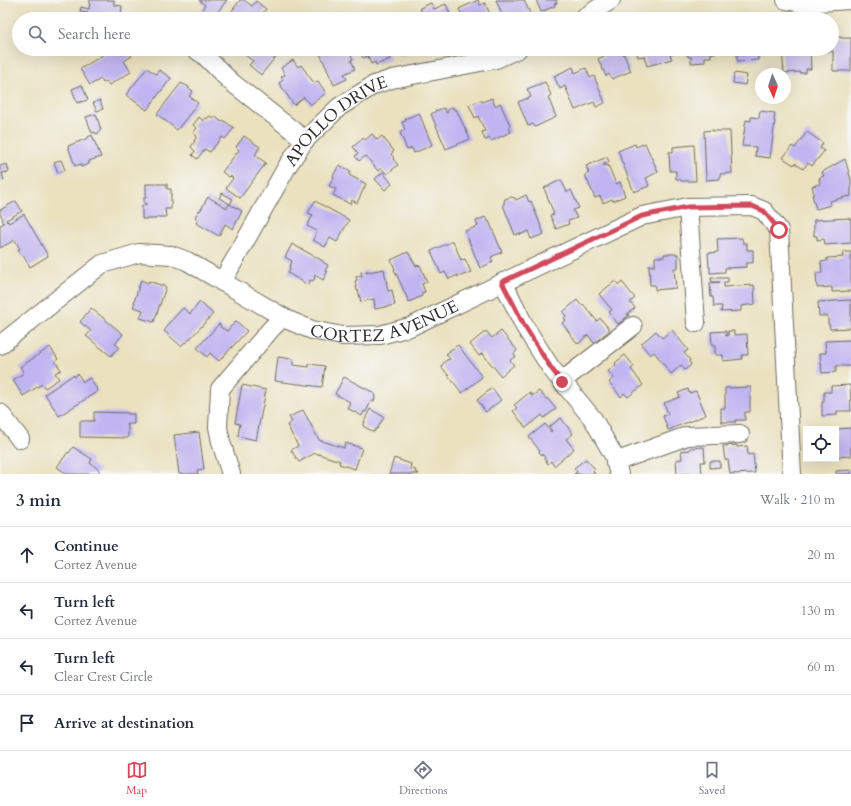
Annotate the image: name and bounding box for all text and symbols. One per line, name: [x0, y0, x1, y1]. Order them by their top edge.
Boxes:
search box: [12, 12, 839, 56]
icon: search: [26, 23, 48, 45]
text: Search here: [58, 24, 131, 44]
north arrow: [755, 68, 791, 104]
street label: APOLLO DRIVE: [279, 70, 390, 171]
route start: [770, 221, 788, 239]
street label: CORTEZ AVENUE: [308, 294, 462, 348]
route end: [553, 373, 571, 391]
map controls: [803, 426, 839, 462]
button: locate: [803, 426, 839, 462]
text: 3 min: [16, 489, 61, 512]
text: Walk · 210 m: [760, 491, 835, 509]
text: Continue: [54, 536, 119, 556]
icon: ahead: [16, 544, 38, 566]
text: 20 m: [807, 546, 835, 564]
text: Cortez Avenue: [54, 556, 137, 574]
text: Turn left: [54, 592, 115, 612]
icon: left: [16, 600, 38, 622]
text: 130 m: [801, 602, 835, 620]
text: Cortez Avenue: [54, 612, 137, 630]
text: Turn left: [54, 648, 115, 668]
icon: left: [16, 656, 38, 678]
text: 60 m: [807, 658, 835, 676]
text: Clear Crest Circle: [54, 668, 153, 686]
icon: arrive: [16, 712, 38, 734]
text: Arrive at destination: [54, 713, 194, 733]
tab: Map: [126, 759, 148, 798]
tab: Directions: [399, 759, 447, 798]
tab: Saved: [699, 759, 725, 798]

